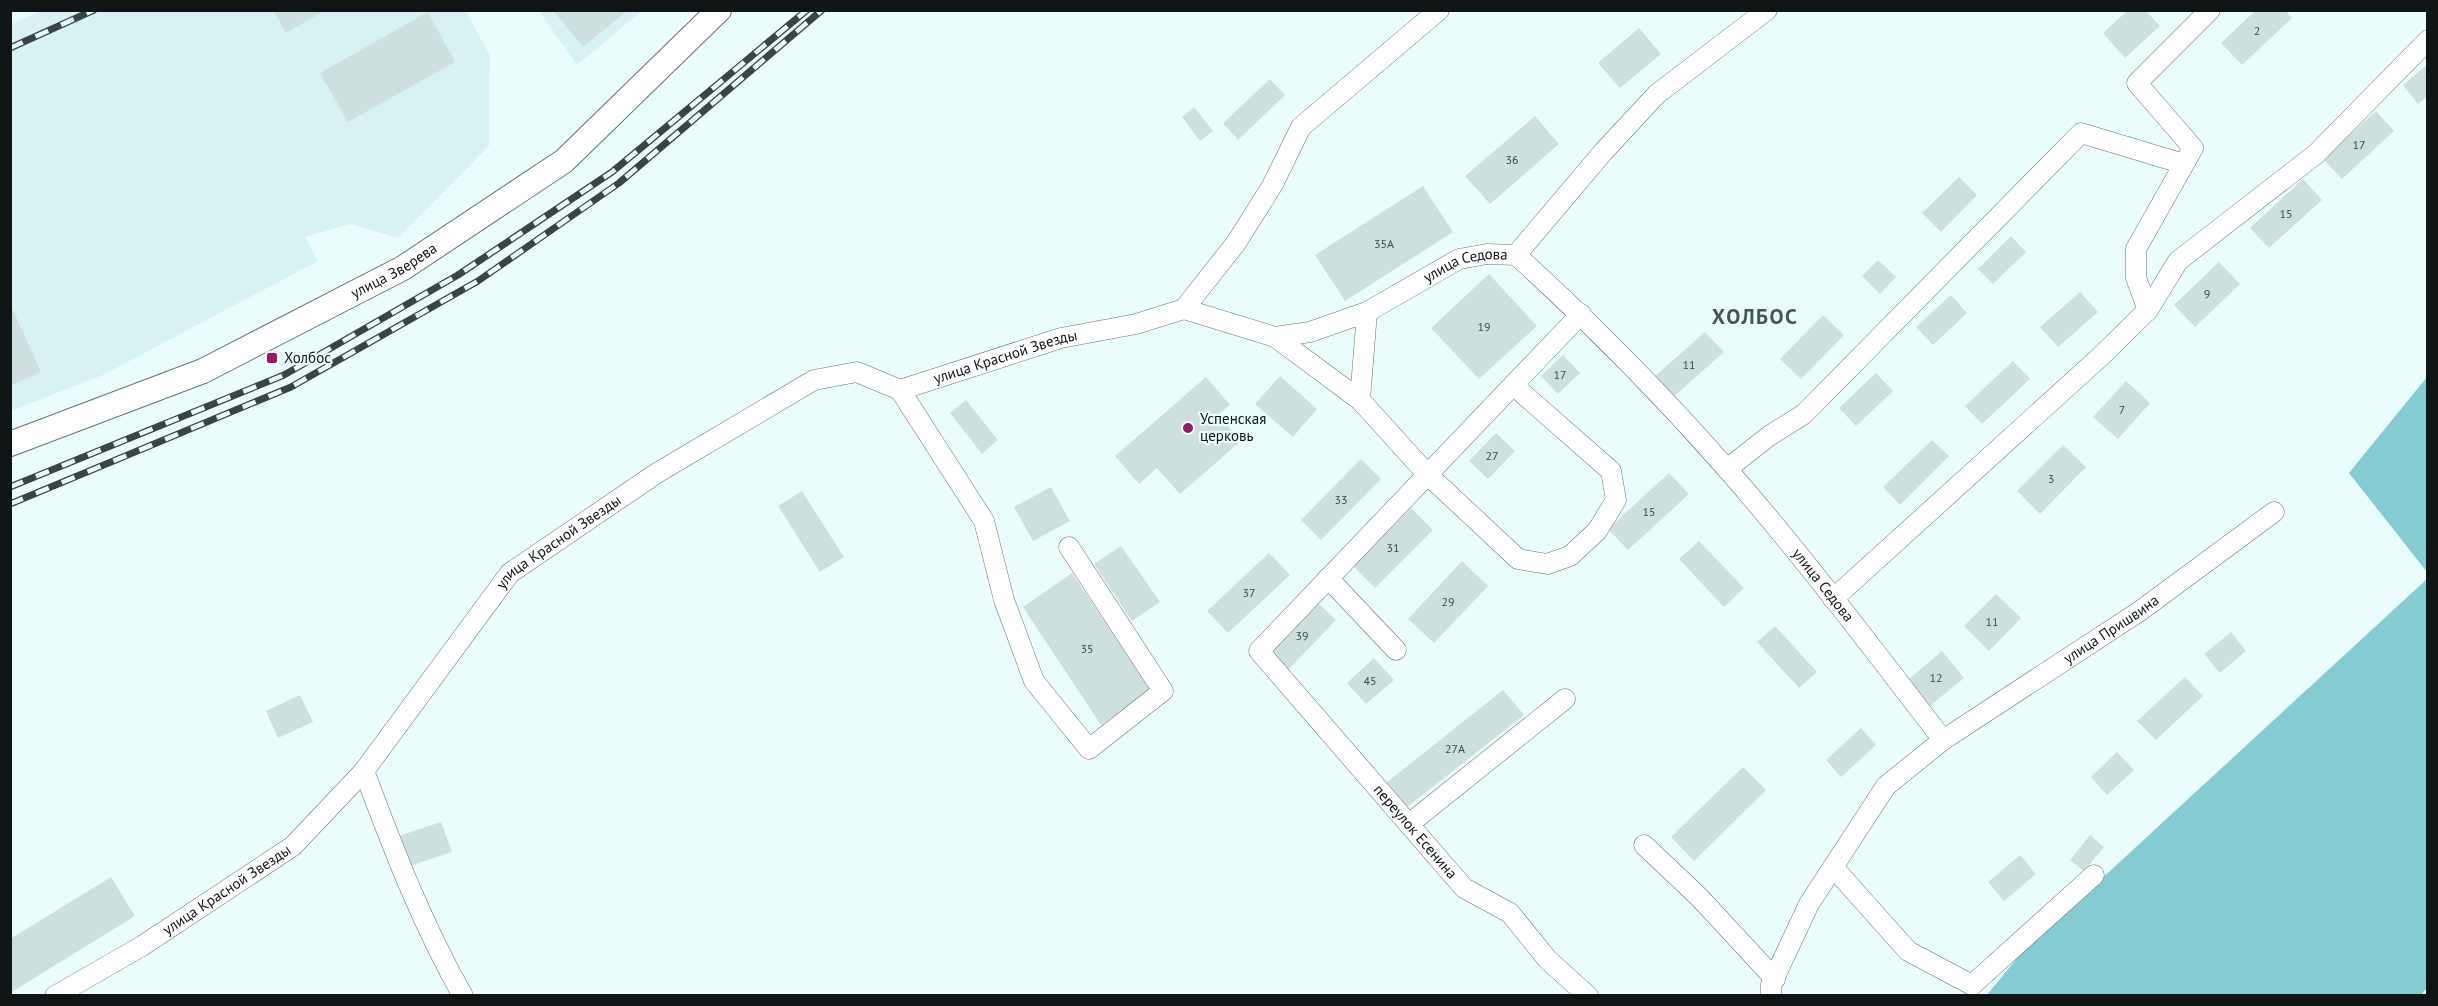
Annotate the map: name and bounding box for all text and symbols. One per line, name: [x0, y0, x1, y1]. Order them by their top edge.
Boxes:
house number: 2: [2254, 23, 2260, 38]
house number: 17: [2352, 137, 2366, 152]
house number: 36: [1505, 152, 1519, 167]
house number: 15: [2279, 206, 2293, 221]
house number: 35А: [1374, 236, 1394, 251]
street label: улица Зверева: [347, 238, 440, 302]
street label: улица Седова: [1420, 244, 1508, 287]
house number: 9: [2204, 286, 2210, 301]
district label: ХОЛБОС: [1712, 303, 1798, 330]
house number: 19: [1477, 319, 1491, 334]
street label: улица Красной Звезды: [931, 325, 1079, 388]
place label: Холбос: [284, 348, 331, 367]
marker: Холбос: [265, 351, 279, 365]
house number: 11: [1682, 357, 1696, 372]
house number: 17: [1553, 367, 1567, 382]
house number: 7: [2119, 402, 2125, 417]
place label: Успенская церковь: [1200, 409, 1266, 445]
marker: Успенская церковь: [1181, 421, 1195, 435]
house number: 27: [1485, 448, 1499, 463]
house number: 3: [2048, 471, 2054, 486]
street label: улица Красной Звезды: [491, 490, 624, 593]
house number: 33: [1334, 492, 1348, 507]
house number: 15: [1642, 504, 1656, 519]
house number: 31: [1386, 540, 1400, 555]
street label: улица Седова: [1788, 544, 1858, 625]
house number: 37: [1242, 585, 1256, 600]
street label: улица Пришвина: [2060, 590, 2162, 668]
house number: 29: [1441, 594, 1455, 609]
house number: 11: [1985, 614, 1999, 629]
house number: 39: [1295, 628, 1309, 643]
house number: 35: [1080, 641, 1094, 656]
house number: 12: [1929, 670, 1943, 685]
house number: 45: [1363, 673, 1377, 688]
house number: 27А: [1445, 741, 1465, 756]
street label: переулок Есенина: [1370, 780, 1462, 882]
street label: улица Красной Звезды: [159, 840, 294, 939]

